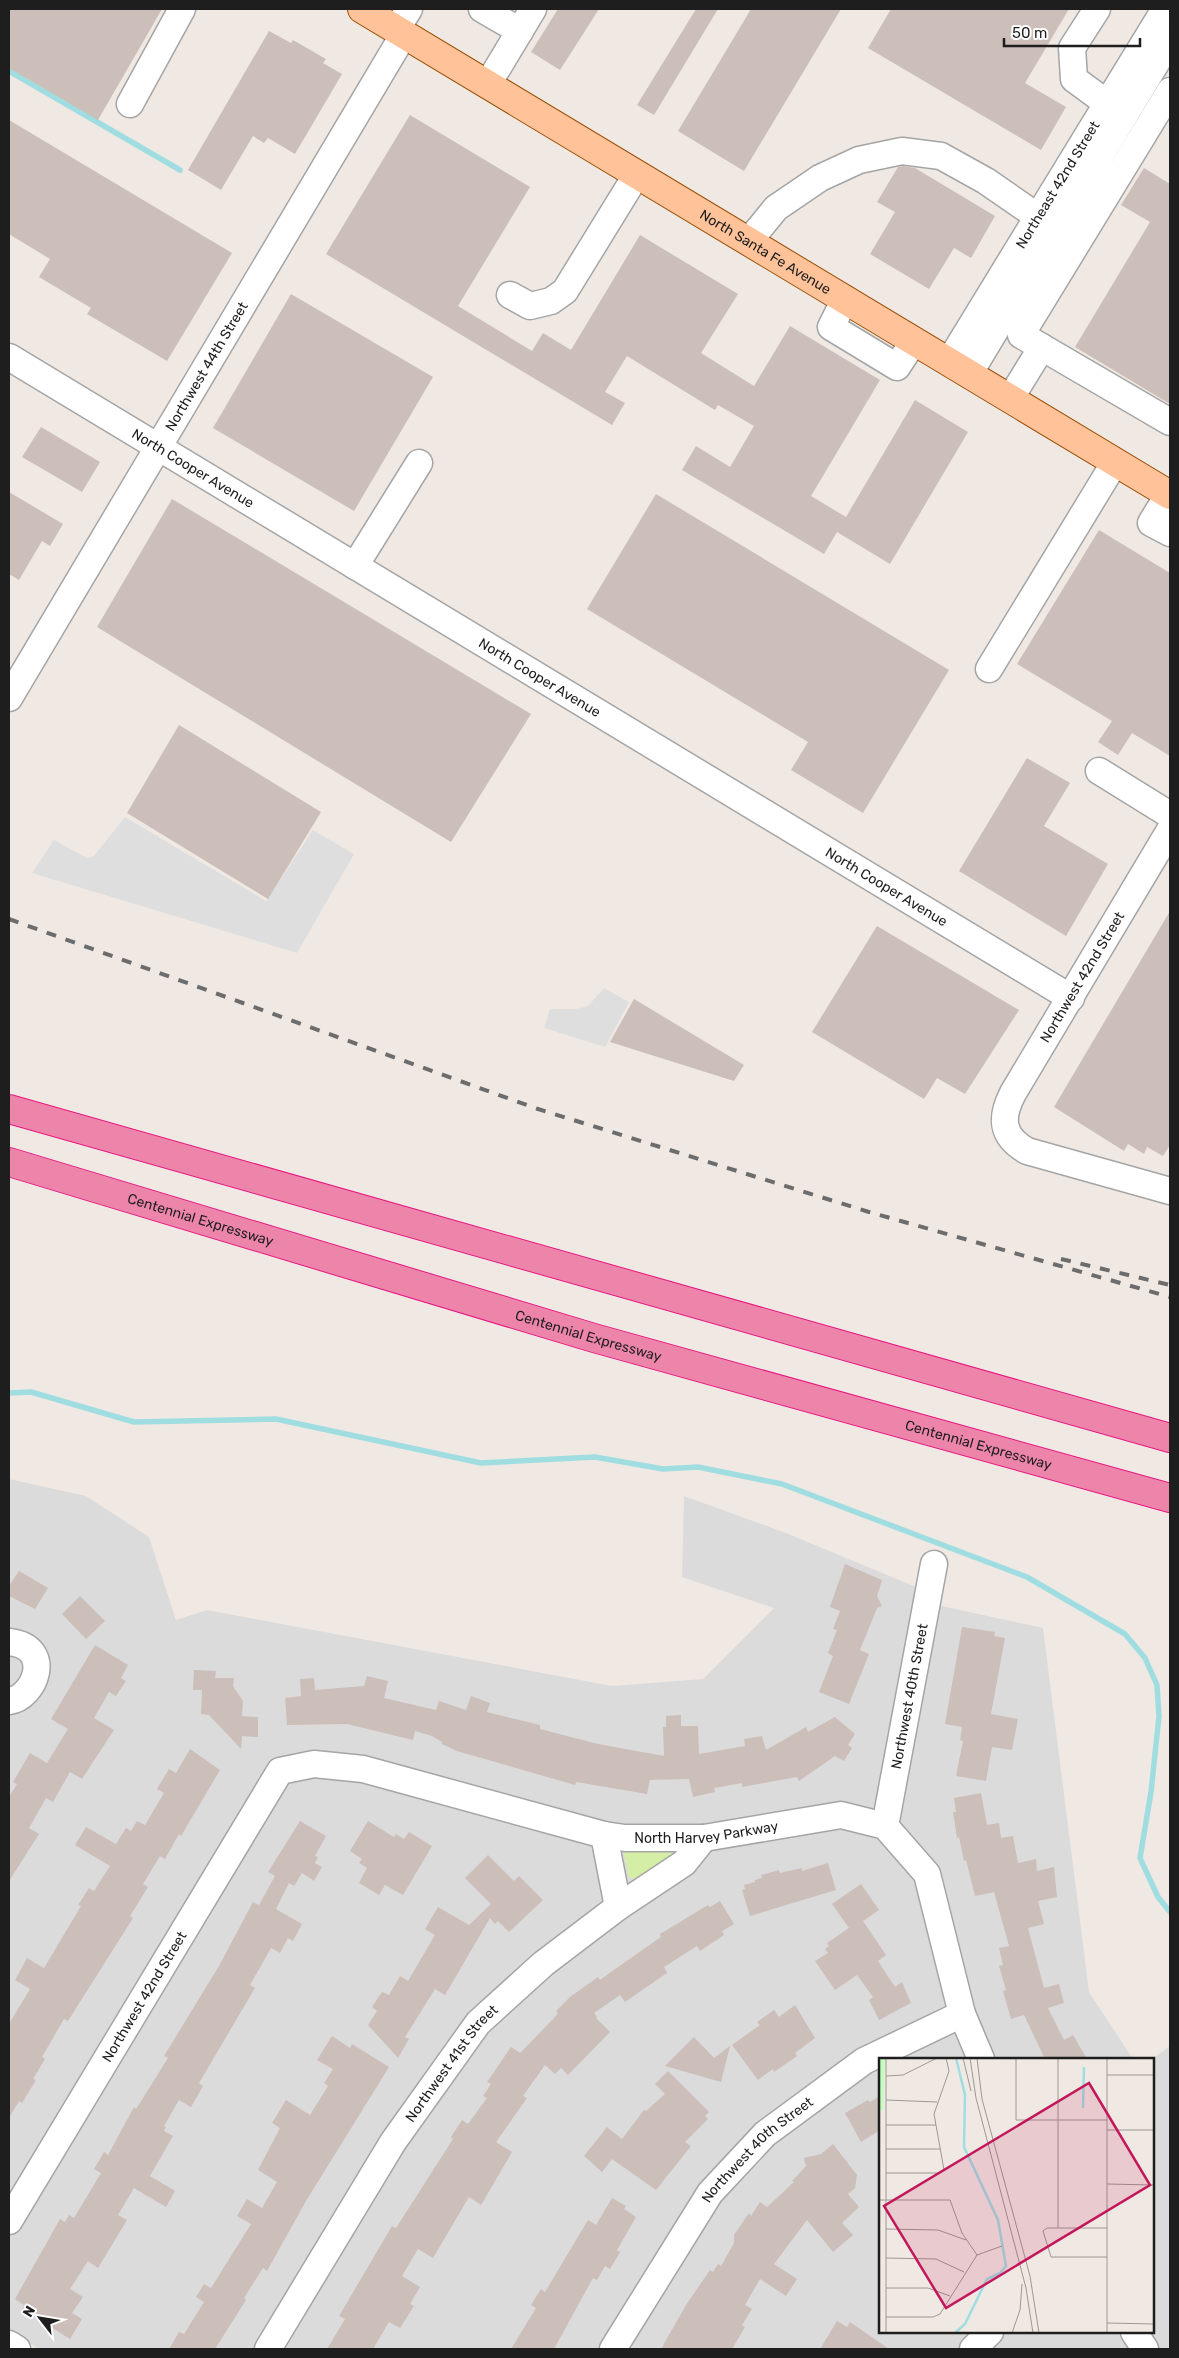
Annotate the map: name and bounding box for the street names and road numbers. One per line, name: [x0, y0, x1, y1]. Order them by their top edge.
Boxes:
street label: Northeast 42nd Street: [1013, 117, 1104, 252]
street label: North Santa Fe Avenue: [697, 206, 834, 298]
street label: Northwest 44th Street: [162, 298, 252, 434]
street label: North Cooper Avenue: [129, 425, 257, 512]
street label: North Cooper Avenue: [476, 635, 604, 721]
street label: North Cooper Avenue: [822, 844, 950, 930]
street label: Northwest 42nd Street: [1037, 908, 1128, 1046]
street label: Centennial Expressway: [125, 1190, 276, 1250]
street label: Centennial Expressway: [513, 1307, 664, 1365]
street label: Centennial Expressway: [903, 1417, 1054, 1474]
street label: Northwest 40th Street: [888, 1622, 932, 1770]
street label: North Harvey Parkway: [634, 1818, 780, 1847]
street label: Northwest 42nd Street: [99, 1928, 191, 2065]
street label: Northwest 41st Street: [402, 2001, 502, 2126]
street label: Northwest 40th Street: [698, 2093, 817, 2206]

